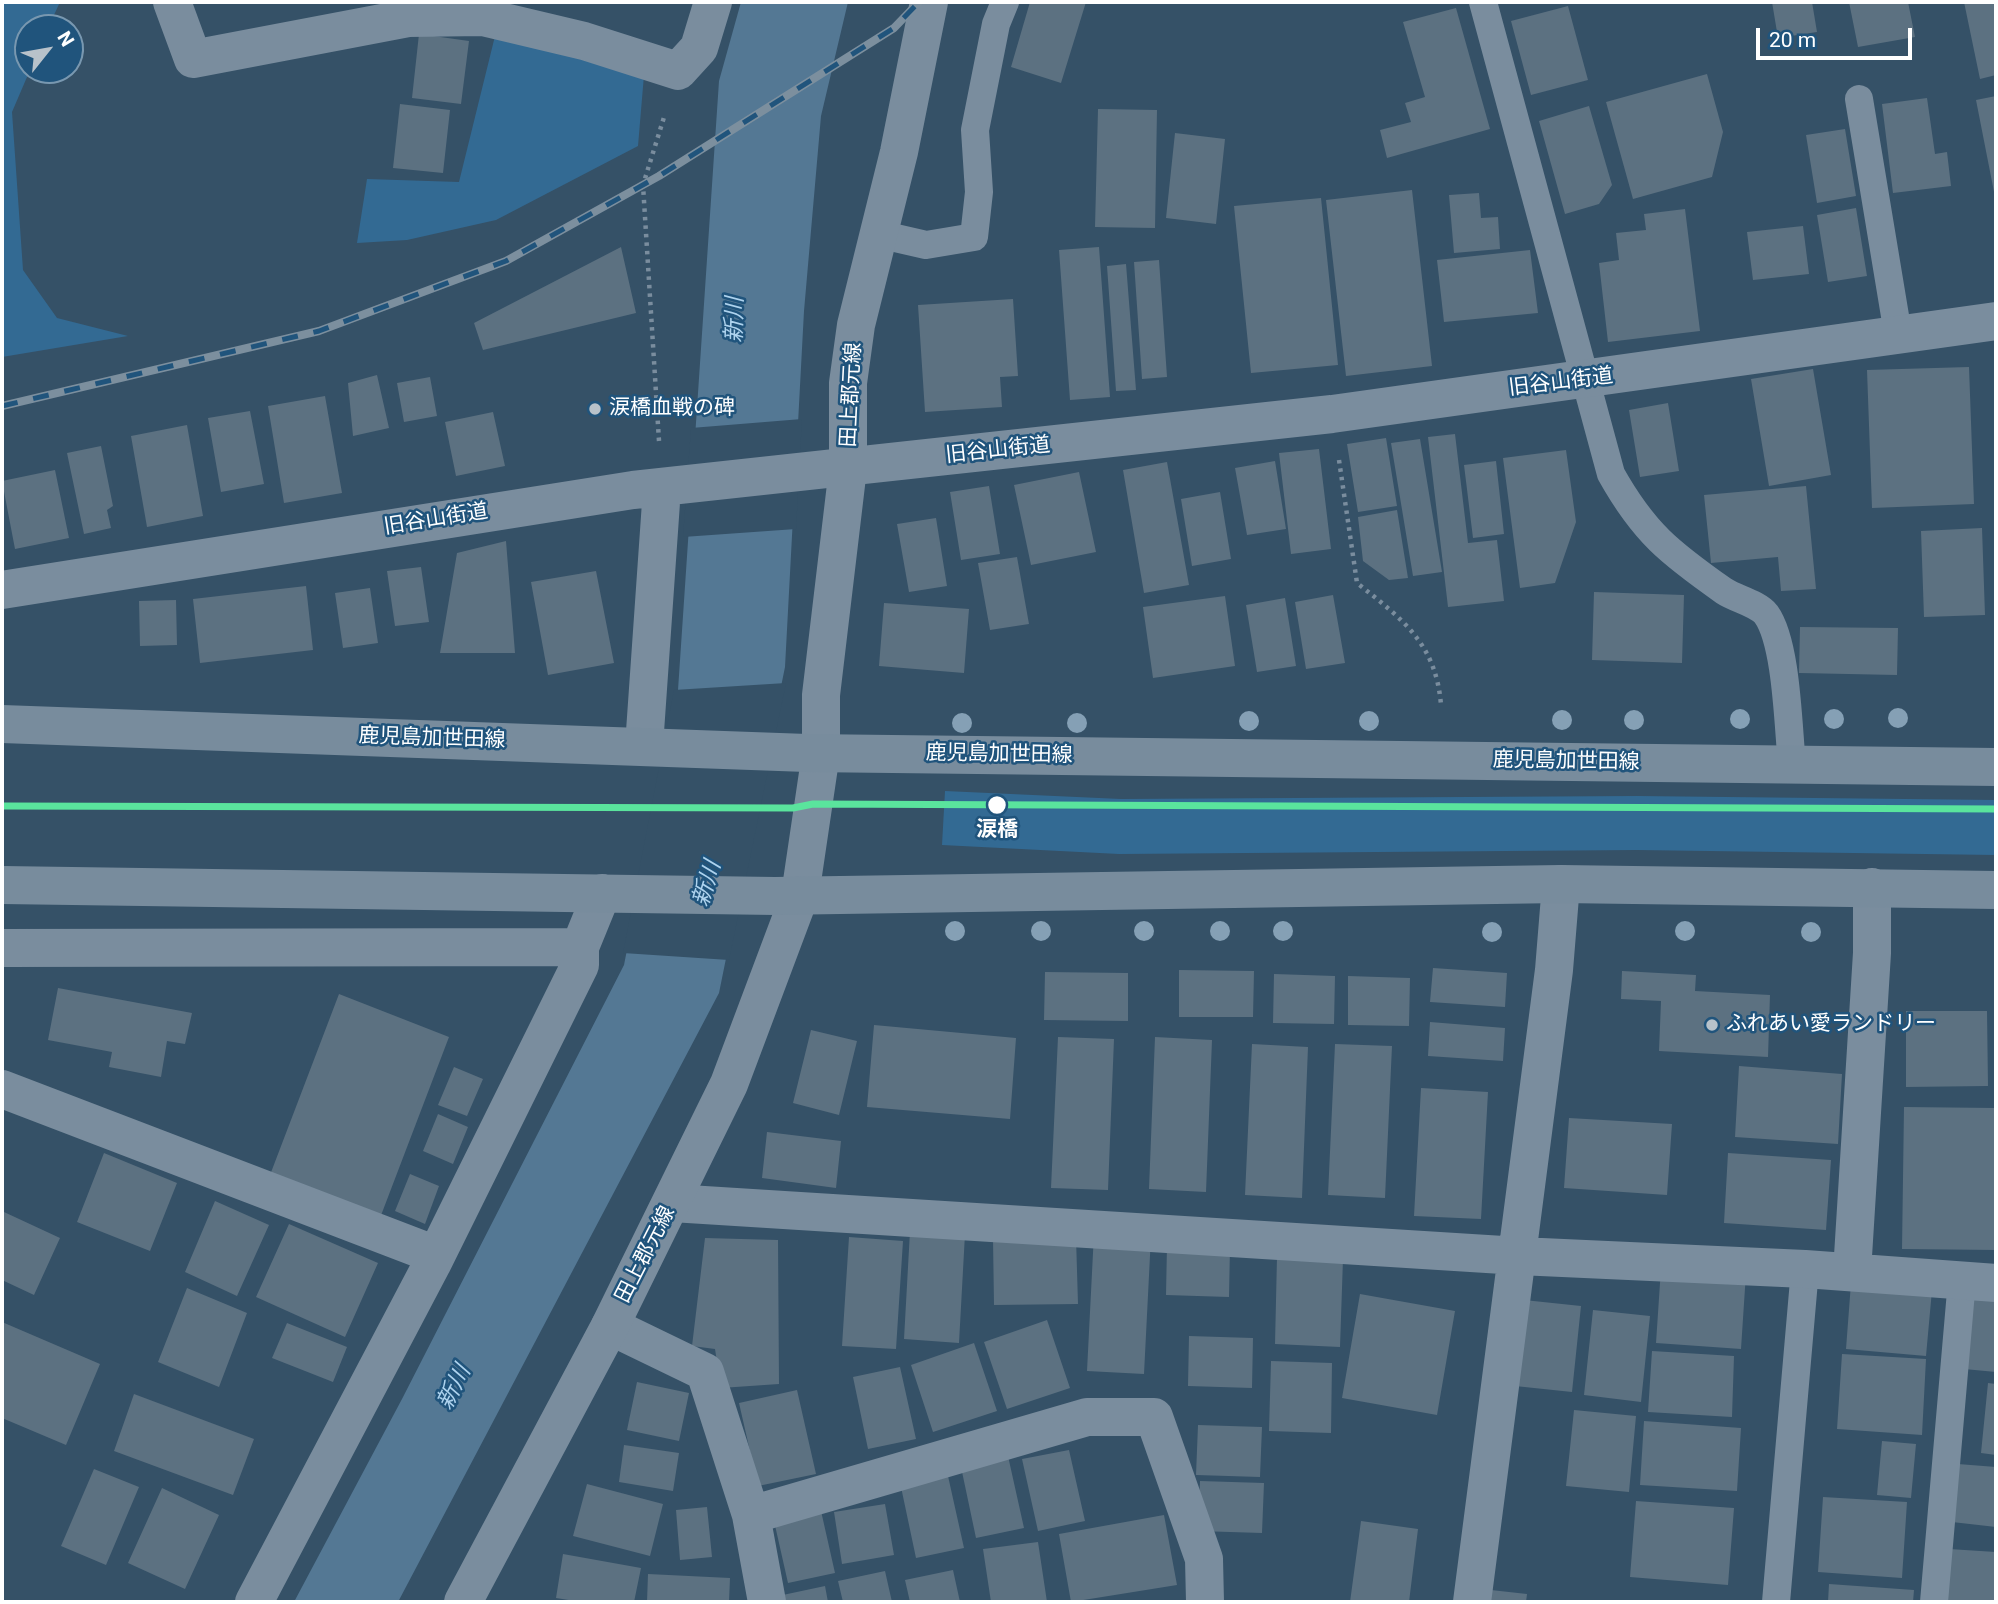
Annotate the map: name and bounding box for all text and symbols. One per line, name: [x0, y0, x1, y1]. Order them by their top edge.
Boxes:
north arrow: [14, 14, 84, 84]
scale bar: [1760, 14, 1916, 58]
text: N: [52, 27, 79, 51]
text: 20 m: [1769, 28, 1816, 52]
water label: 新川: [722, 297, 750, 343]
street label: 田上郡元線: [837, 342, 867, 448]
street label: 旧谷山街道: [1507, 364, 1615, 402]
place label: 涙橋血戦の碑: [609, 396, 735, 422]
marker: 涙橋血戦の碑: [587, 401, 603, 417]
street label: 旧谷山街道: [944, 433, 1052, 469]
street label: 旧谷山街道: [382, 499, 490, 541]
street label: 鹿児島加世田線: [358, 724, 506, 754]
street label: 鹿児島加世田線: [925, 741, 1073, 769]
street label: 鹿児島加世田線: [1492, 748, 1640, 776]
marker: 涙橋: [986, 794, 1008, 816]
place label: 涙橋: [976, 818, 1018, 844]
water label: 新川: [688, 858, 728, 910]
place label: ふれあい愛ランドリー: [1726, 1012, 1936, 1038]
marker: ふれあい愛ランドリー: [1704, 1017, 1720, 1033]
street label: 田上郡元線: [611, 1203, 681, 1307]
water label: 新川: [432, 1361, 478, 1415]

